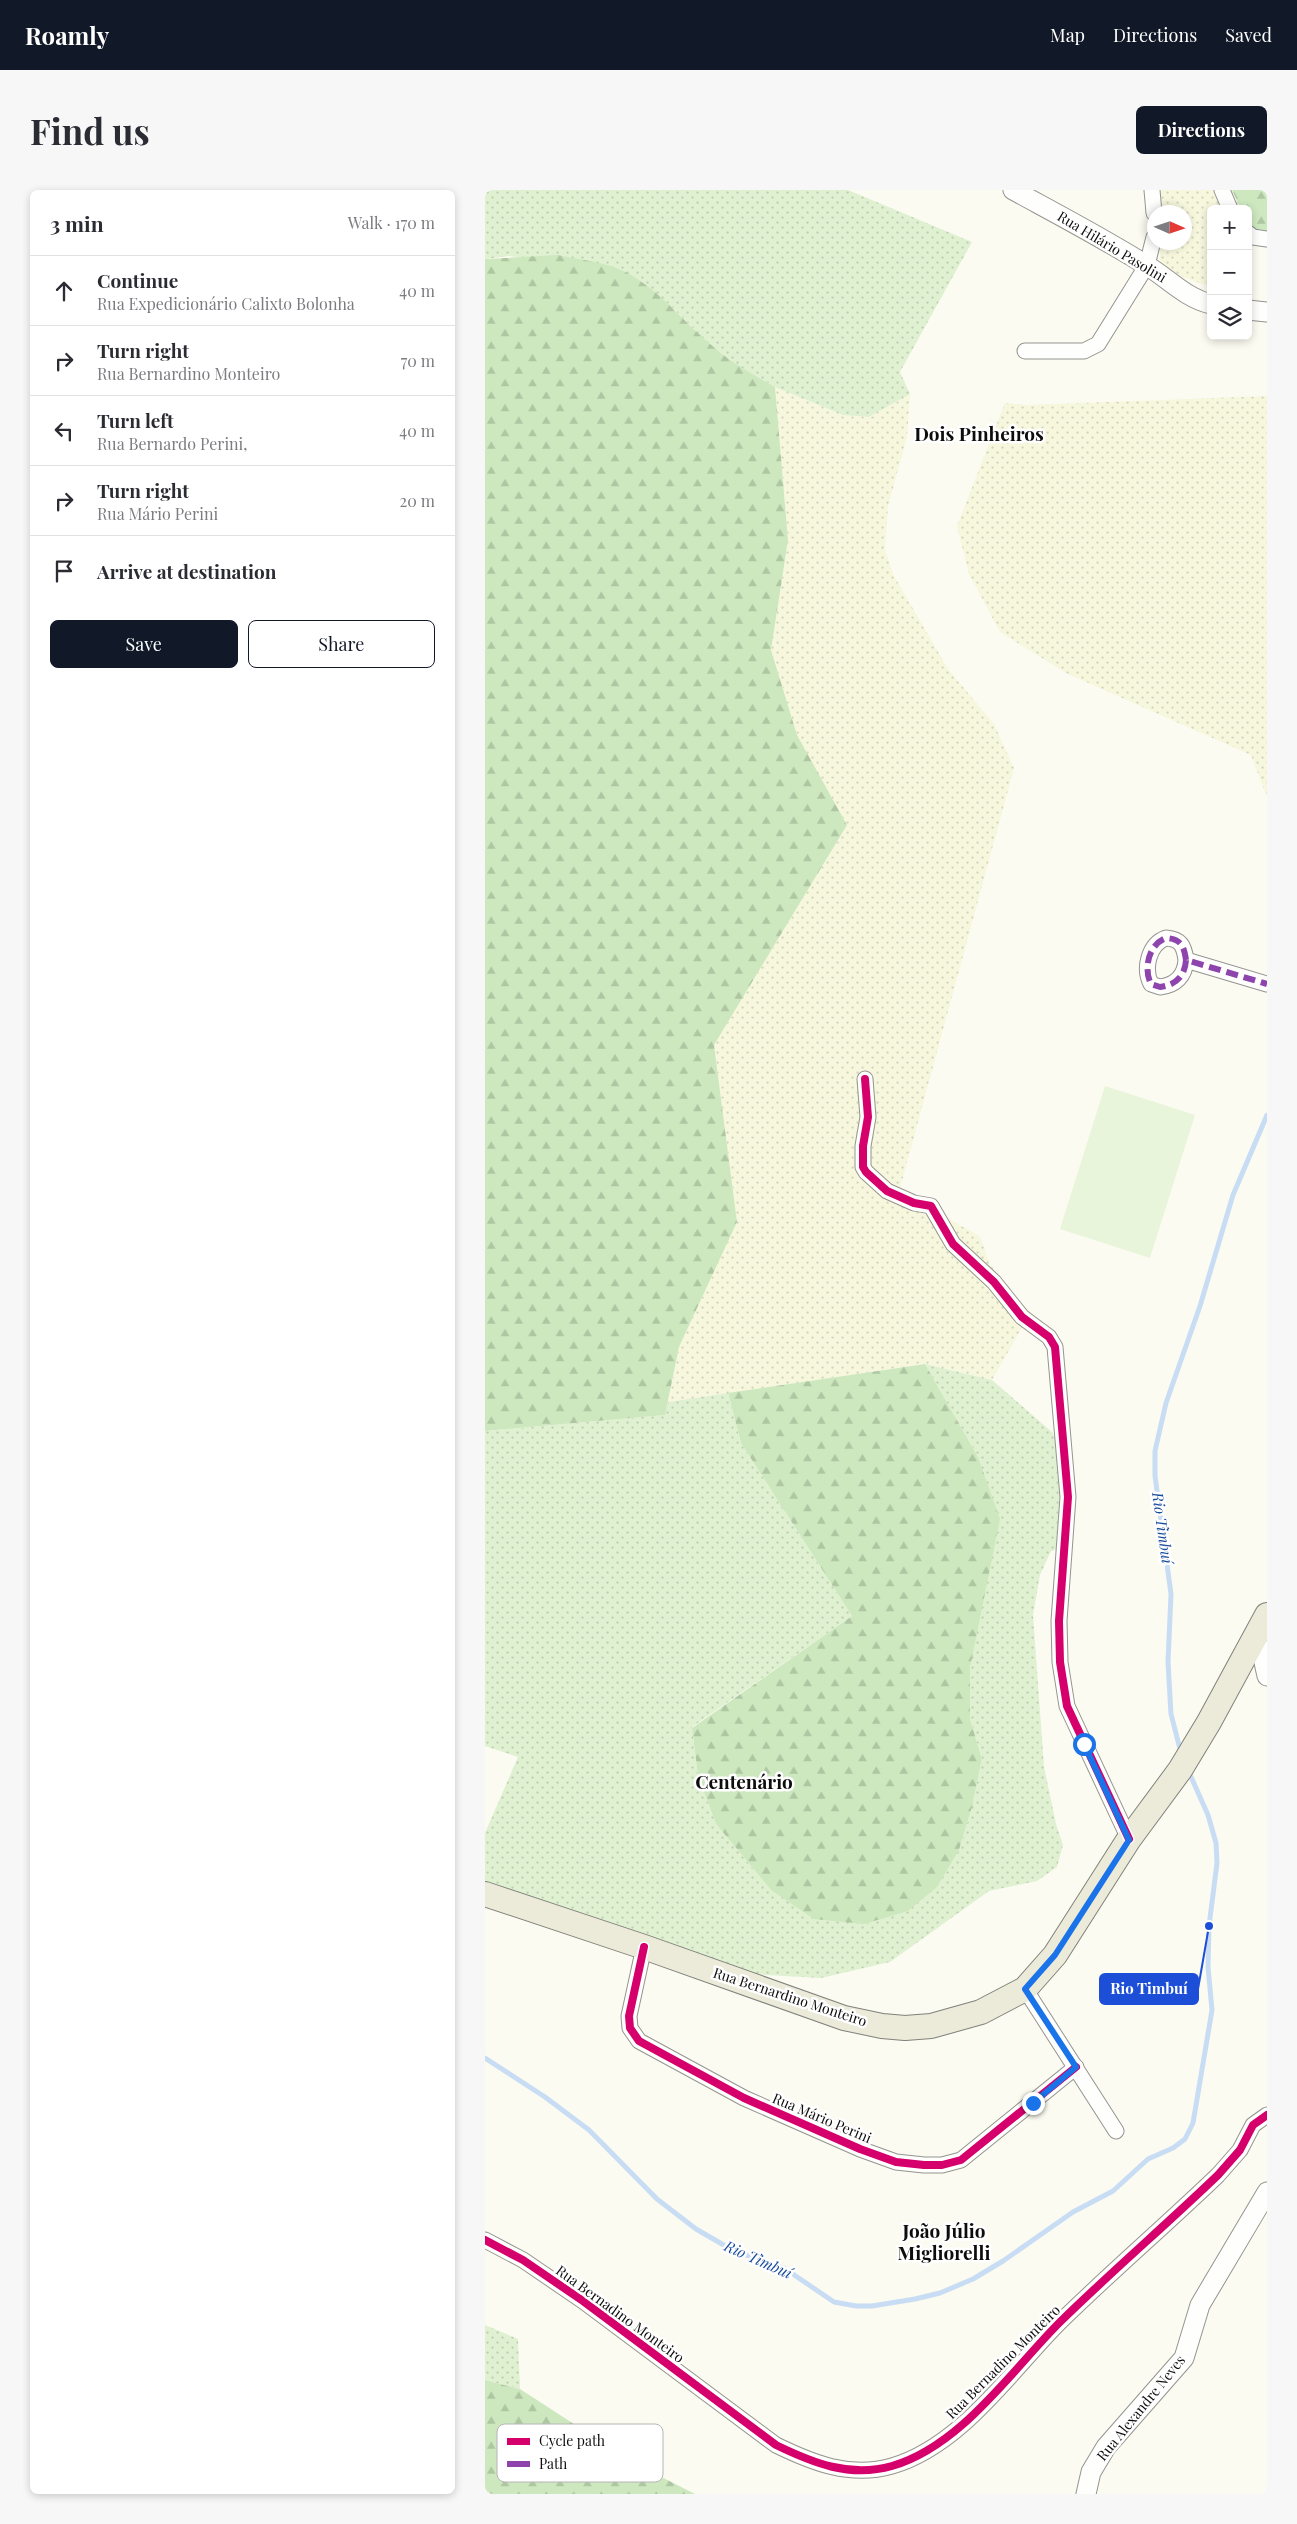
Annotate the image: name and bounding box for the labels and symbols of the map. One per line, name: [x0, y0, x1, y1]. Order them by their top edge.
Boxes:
north arrow: [1147, 205, 1192, 250]
street label: Rua Hilário Pasolini: [1054, 206, 1170, 287]
district label: Dois Pinheiros: [914, 420, 1044, 446]
water label: Rio Timbuí: [1148, 1490, 1178, 1566]
route start: [1073, 1733, 1096, 1756]
district label: Centenário: [695, 1768, 793, 1794]
street label: Rua Bernardino Monteiro: [711, 1963, 870, 2030]
callout: Rio Timbuí: [1100, 1974, 1198, 2004]
text: Rio Timbuí: [1110, 1978, 1188, 1998]
street label: Rua Mário Perini: [770, 2088, 875, 2147]
route end: [1022, 2092, 1045, 2115]
district label: João Júlio Migliorelli: [898, 2217, 990, 2265]
water label: Rio Timbuí: [721, 2235, 797, 2283]
street label: Rua Bernadino Monteiro: [552, 2261, 689, 2367]
street label: Rua Bernadino Monteiro: [941, 2300, 1064, 2423]
street label: Rua Alexandre Neves: [1092, 2351, 1189, 2464]
legend: [497, 2424, 663, 2482]
text: Cycle path: [539, 2431, 606, 2450]
text: Path: [539, 2454, 568, 2473]

